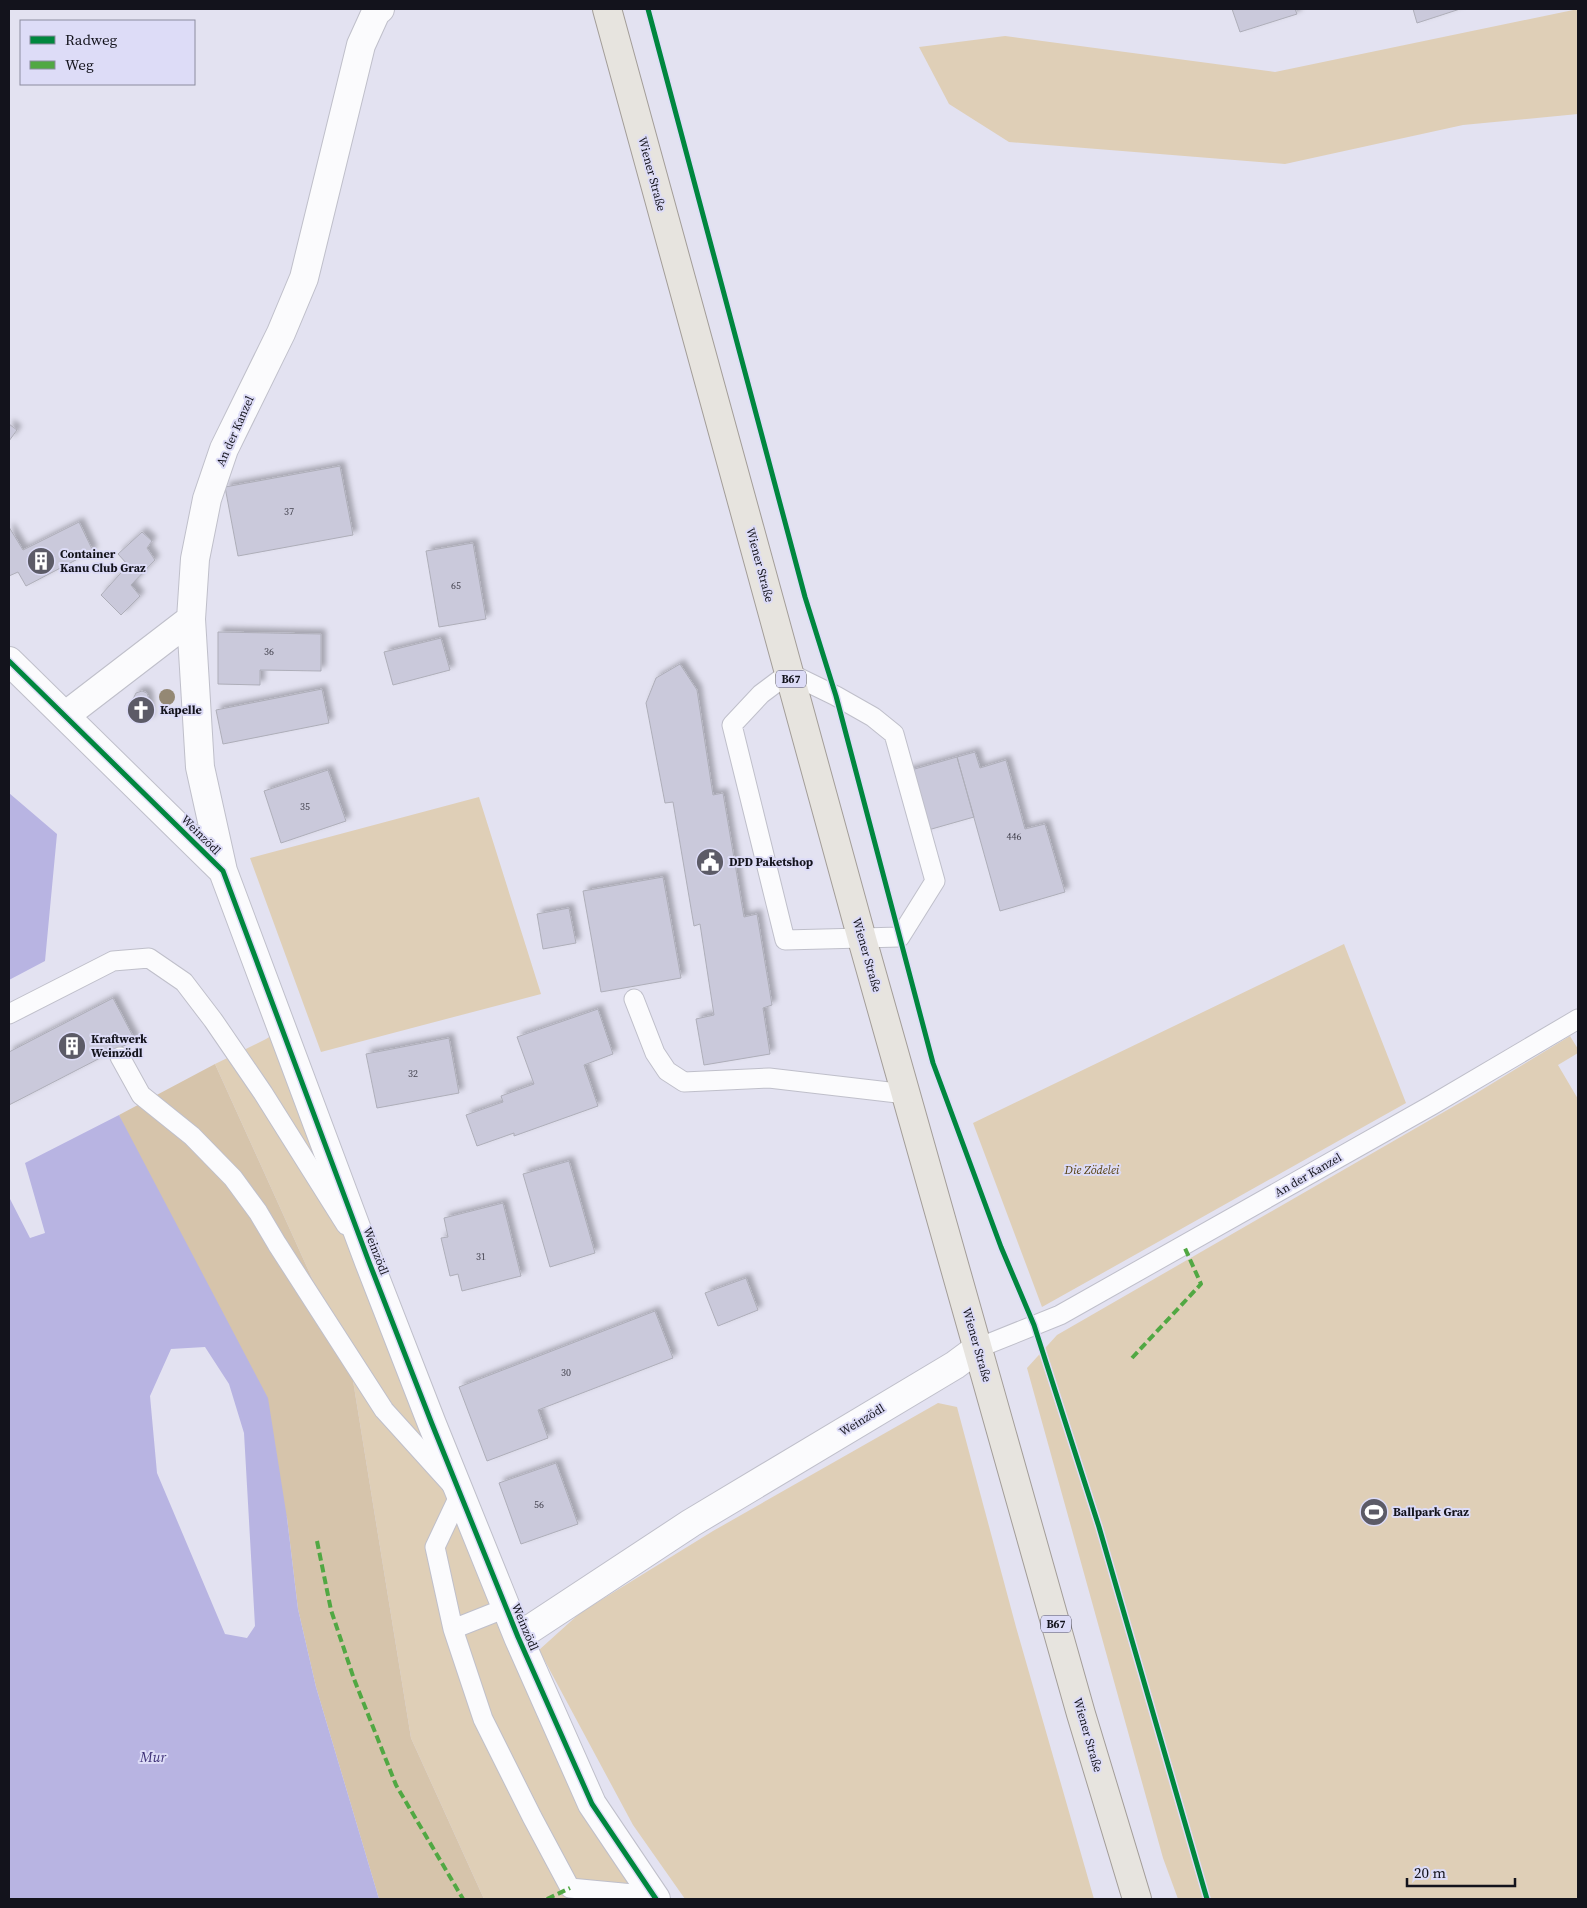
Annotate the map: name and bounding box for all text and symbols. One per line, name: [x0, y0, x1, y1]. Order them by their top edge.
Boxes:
legend: [20, 20, 195, 85]
text: Radweg: [65, 29, 118, 50]
text: Weg: [65, 54, 94, 75]
street label: Wiener Straße: [634, 135, 670, 213]
street label: An der Kanzel: [212, 393, 258, 469]
house number: 37: [284, 505, 294, 518]
street label: Wiener Straße: [742, 526, 778, 604]
building icon: Container Kanu Club Graz: [26, 546, 56, 576]
place label: Container Kanu Club Graz: [60, 546, 146, 576]
house number: 65: [451, 579, 461, 592]
house number: 36: [264, 645, 274, 658]
road number: B67: [776, 671, 806, 688]
church icon: Kapelle: [126, 695, 156, 725]
place label: Kapelle: [160, 702, 202, 718]
house number: 35: [300, 800, 310, 813]
street label: Weinzödl: [178, 812, 225, 859]
house number: 446: [1007, 830, 1022, 843]
public building icon: DPD Paketshop: [695, 847, 725, 877]
place label: DPD Paketshop: [729, 854, 813, 870]
street label: Wiener Straße: [849, 916, 885, 994]
building icon: Kraftwerk Weinzödl: [57, 1031, 87, 1061]
place label: Kraftwerk Weinzödl: [91, 1031, 148, 1061]
house number: 32: [408, 1067, 418, 1080]
street label: An der Kanzel: [1271, 1149, 1345, 1201]
park label: Die Zödelei: [1063, 1162, 1120, 1178]
street label: Weinzödl: [360, 1225, 393, 1278]
house number: 31: [476, 1250, 486, 1263]
street label: Wiener Straße: [959, 1306, 995, 1384]
house number: 30: [561, 1366, 571, 1379]
street label: Weinzödl: [836, 1400, 888, 1440]
sports icon: Ballpark Graz: [1359, 1497, 1389, 1527]
house number: 56: [534, 1498, 544, 1511]
place label: Ballpark Graz: [1393, 1504, 1469, 1520]
street label: Weinzödl: [508, 1601, 542, 1654]
road number: B67: [1041, 1616, 1071, 1632]
street label: Wiener Straße: [1070, 1696, 1106, 1774]
water label: Mur: [139, 1747, 166, 1767]
scale bar: [1407, 1856, 1514, 1888]
text: 20 m: [1414, 1862, 1446, 1883]

